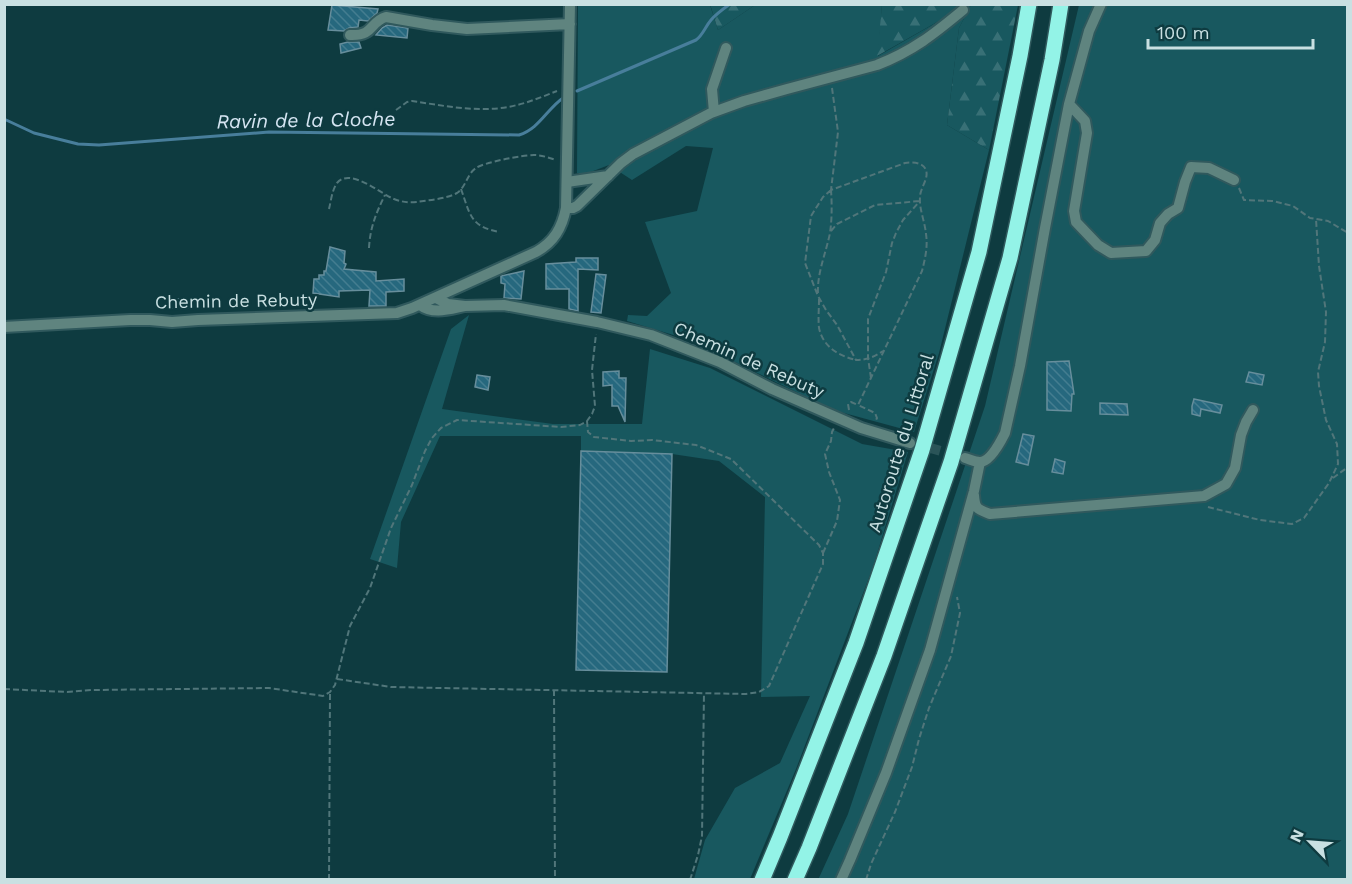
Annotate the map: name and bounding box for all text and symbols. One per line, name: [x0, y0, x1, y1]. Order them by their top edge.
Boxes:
scale bar: [1148, 12, 1313, 50]
text: 100 m: [1157, 22, 1210, 43]
water label: Ravin de la Cloche: [216, 106, 396, 134]
street label: Chemin de Rebuty: [155, 289, 318, 312]
street label: Chemin de Rebuty: [671, 317, 828, 402]
street label: Autoroute du Littoral: [863, 350, 938, 535]
north arrow: [1280, 812, 1340, 872]
text: N: [1286, 826, 1308, 845]

